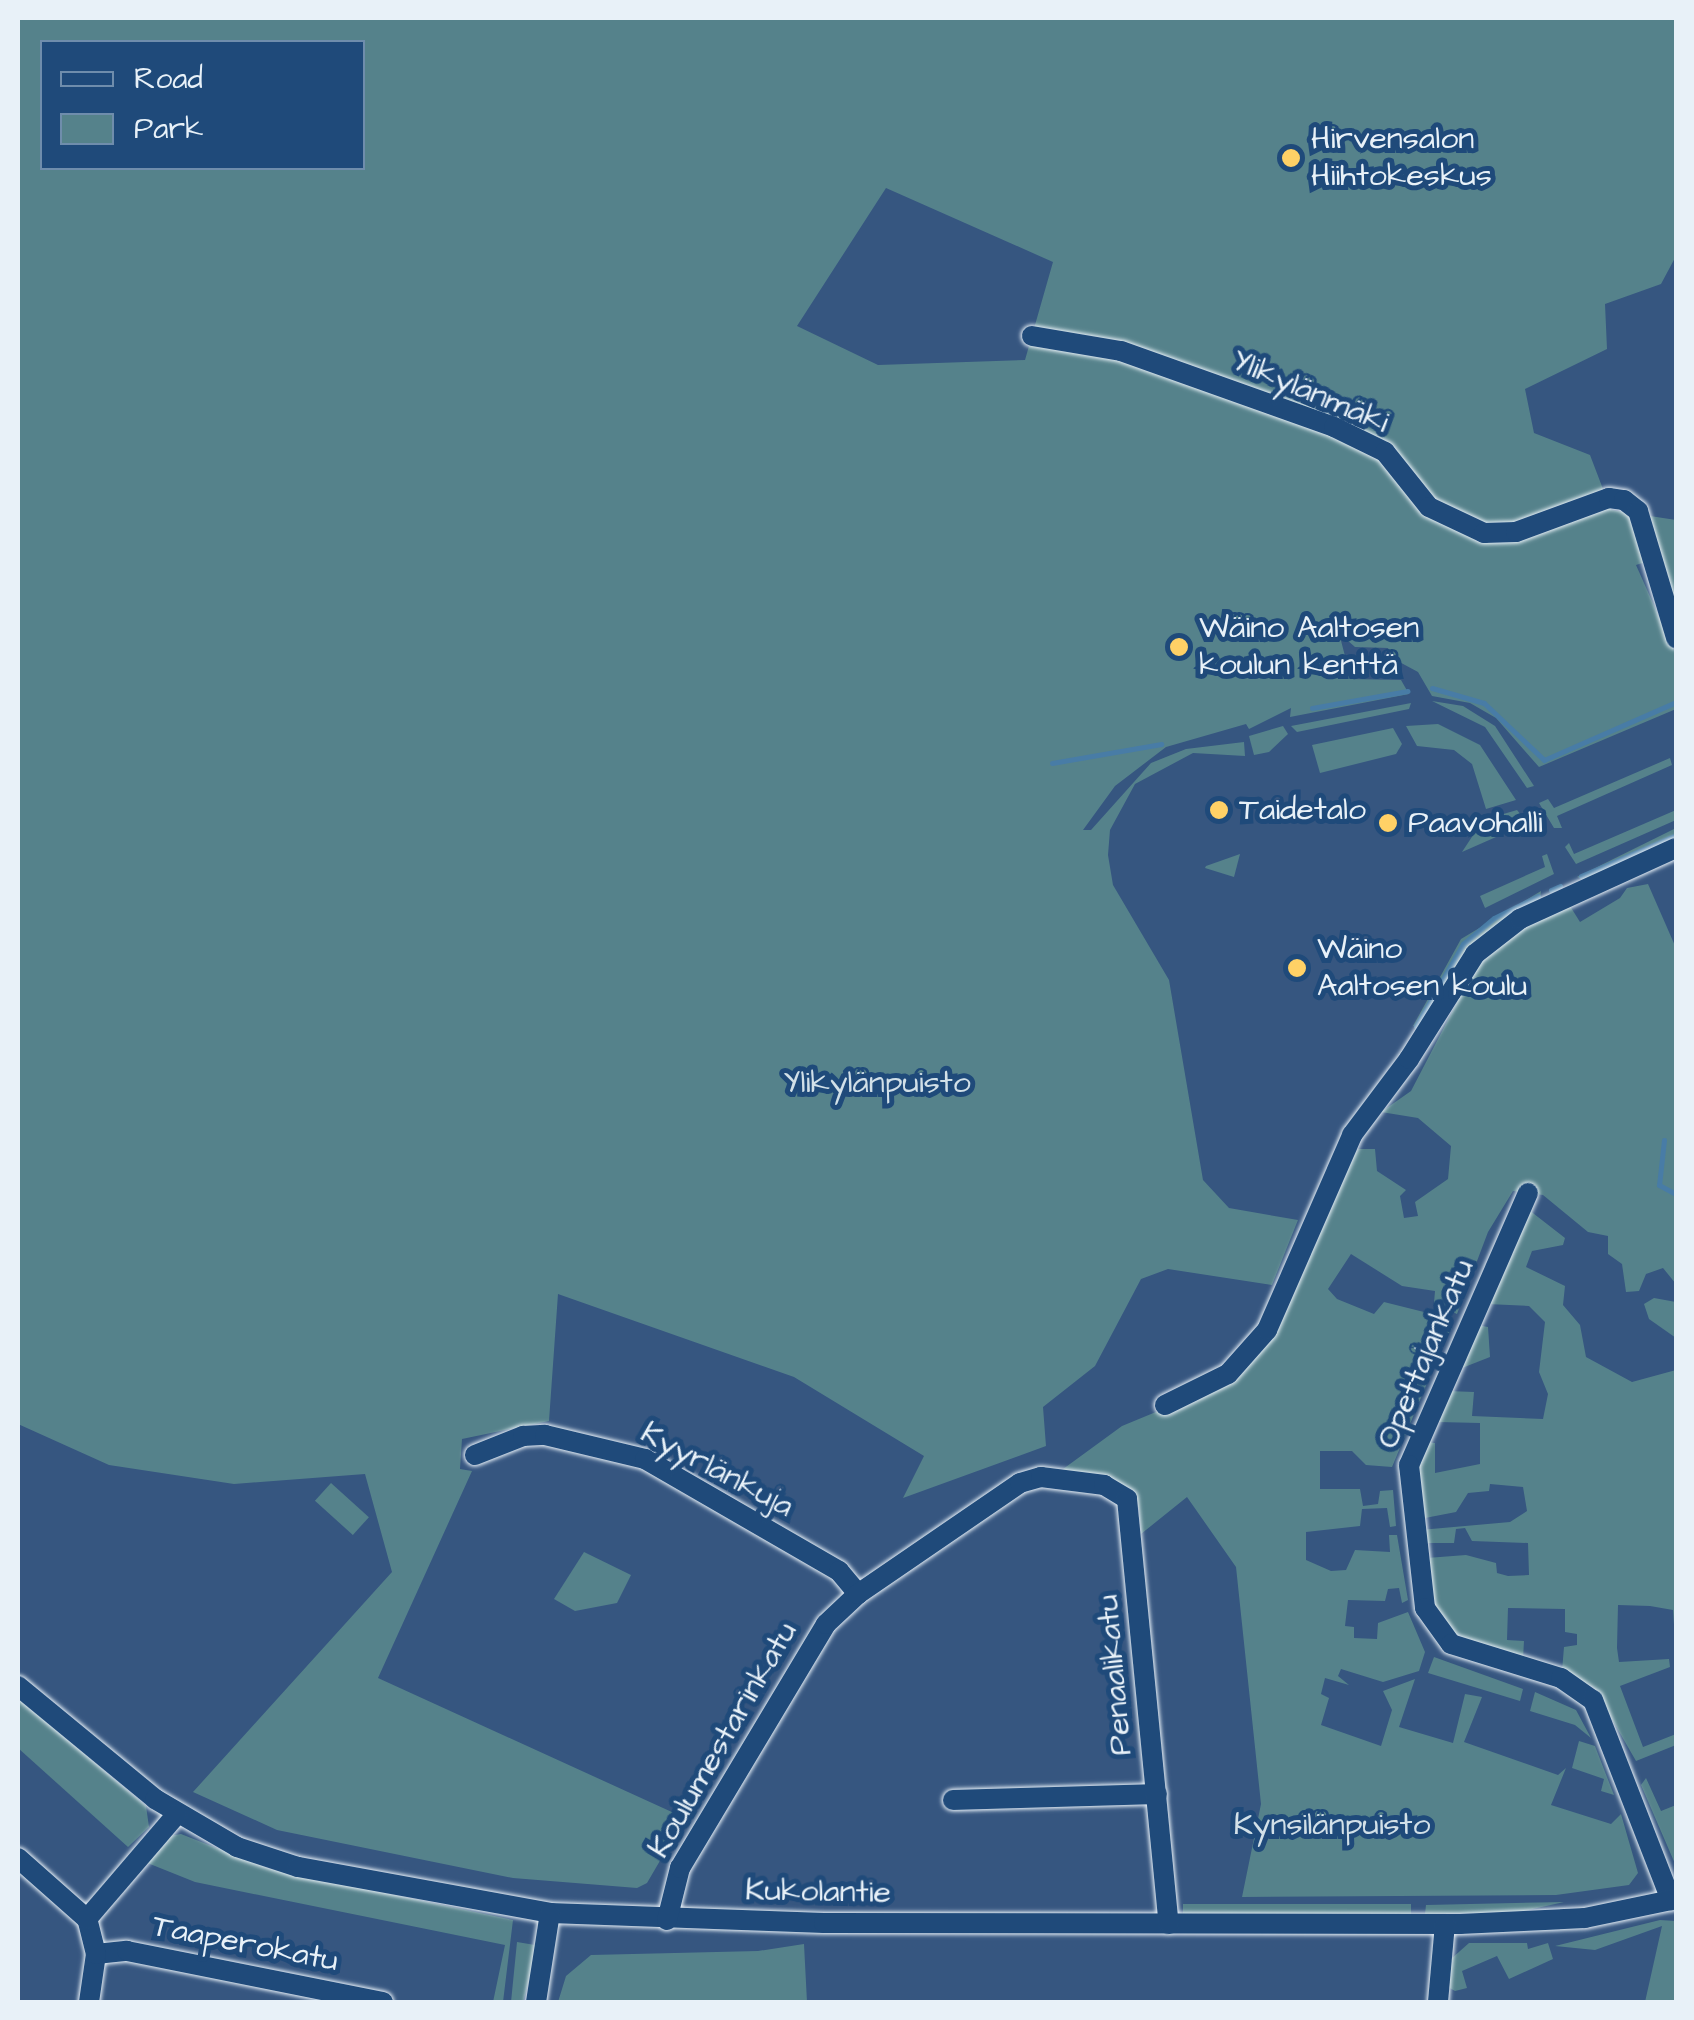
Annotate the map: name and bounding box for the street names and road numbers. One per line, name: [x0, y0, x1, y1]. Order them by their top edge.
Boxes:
street label: Ylikylänmäki: [1226, 342, 1394, 442]
street label: Opettajankatu: [1369, 1254, 1483, 1454]
street label: Kyyrlänkuja: [634, 1414, 800, 1526]
street label: Penaalikatu: [1089, 1593, 1141, 1757]
street label: Koulumestarinkatu: [640, 1615, 806, 1865]
street label: Kukolantie: [745, 1872, 891, 1912]
street label: Taaperokatu: [149, 1907, 341, 1981]

